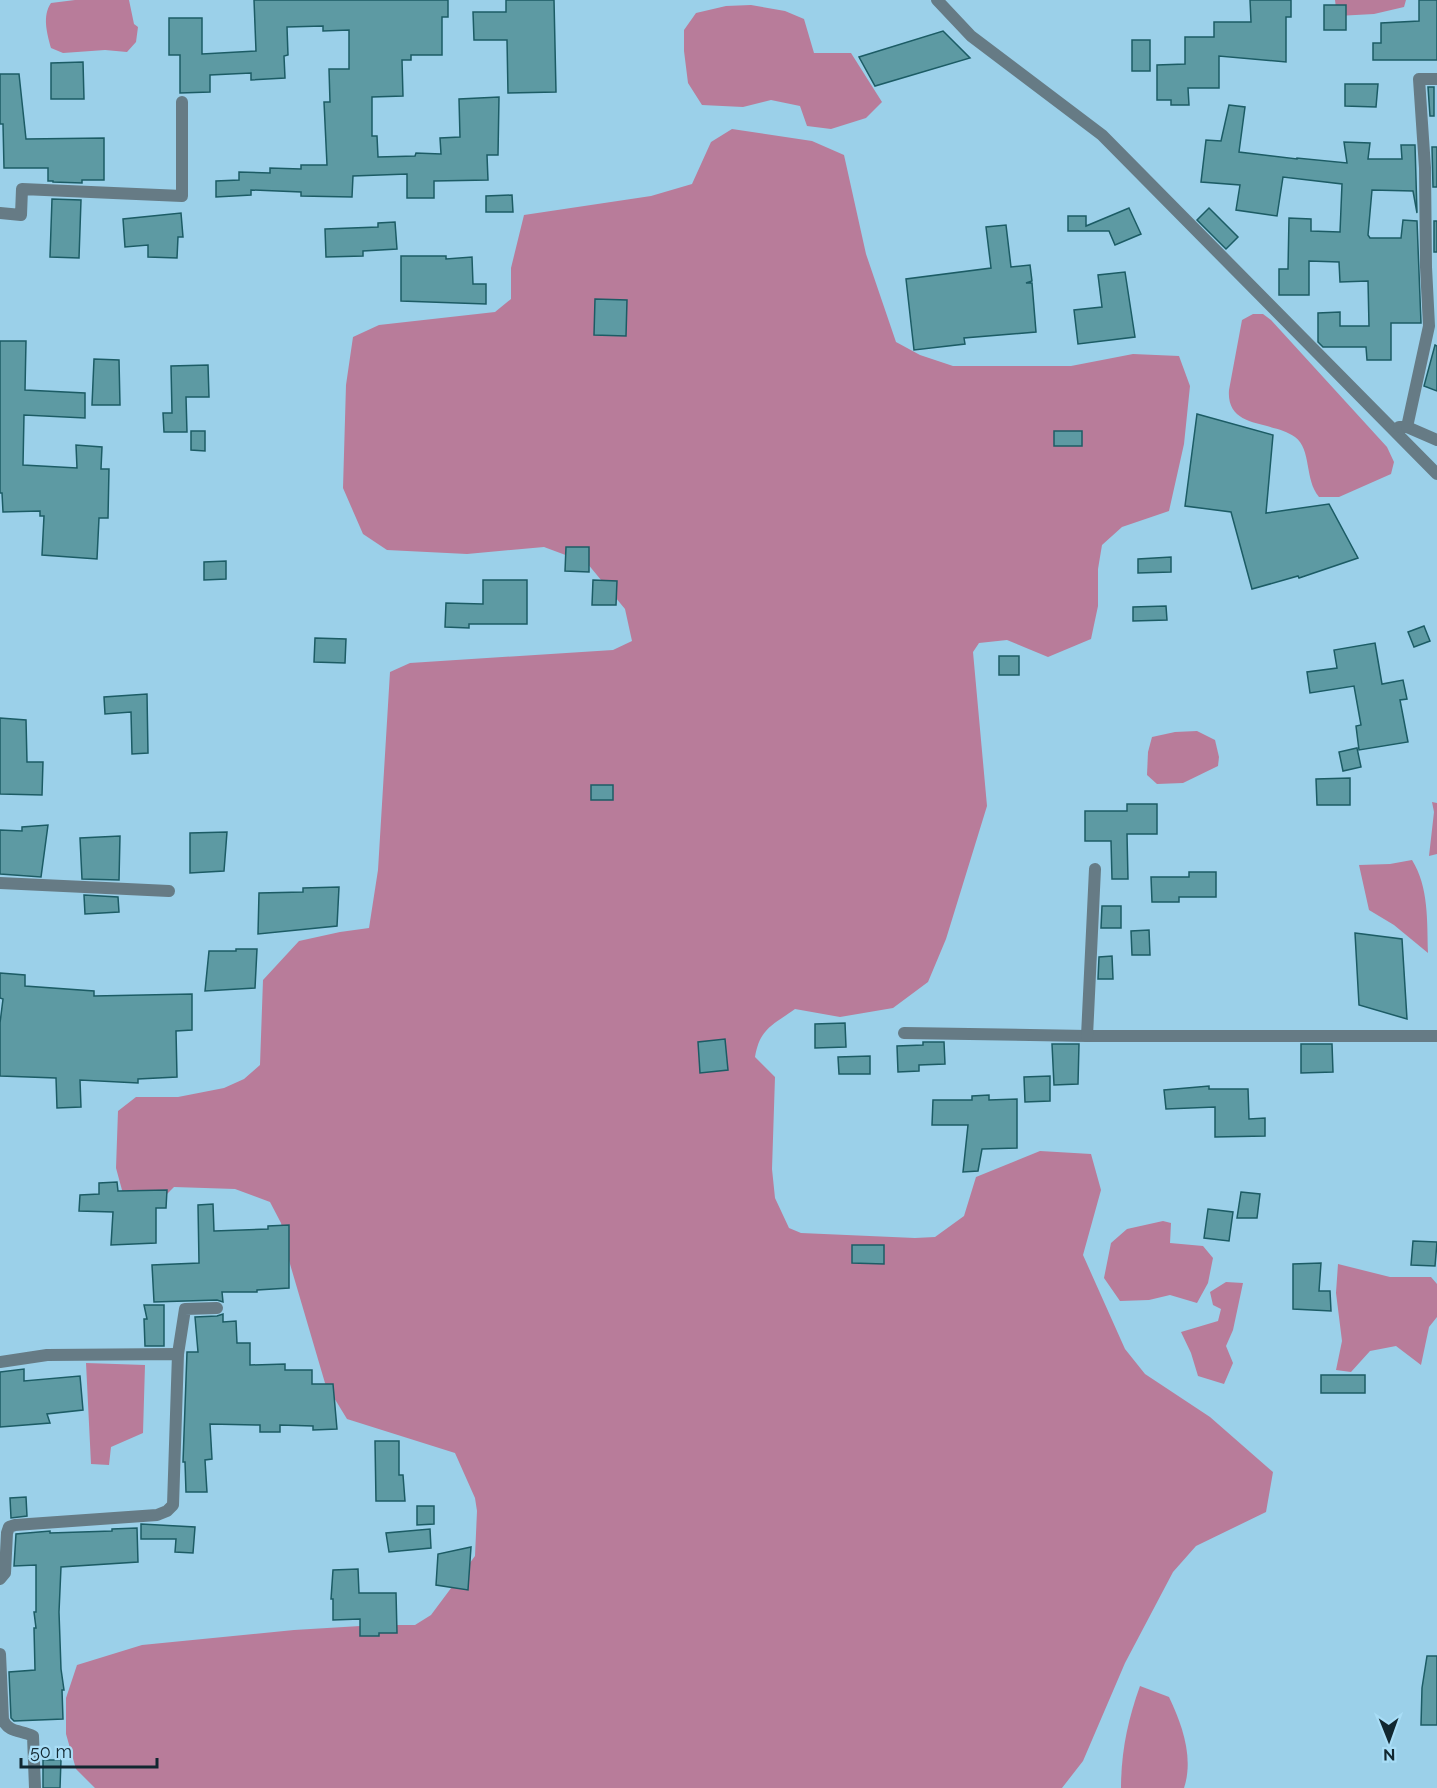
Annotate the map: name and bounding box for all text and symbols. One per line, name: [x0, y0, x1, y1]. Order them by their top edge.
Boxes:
north arrow: [1359, 1710, 1419, 1770]
scale bar: [21, 1731, 158, 1769]
text: 50 m: [30, 1741, 72, 1762]
text: N: [1383, 1745, 1396, 1764]

